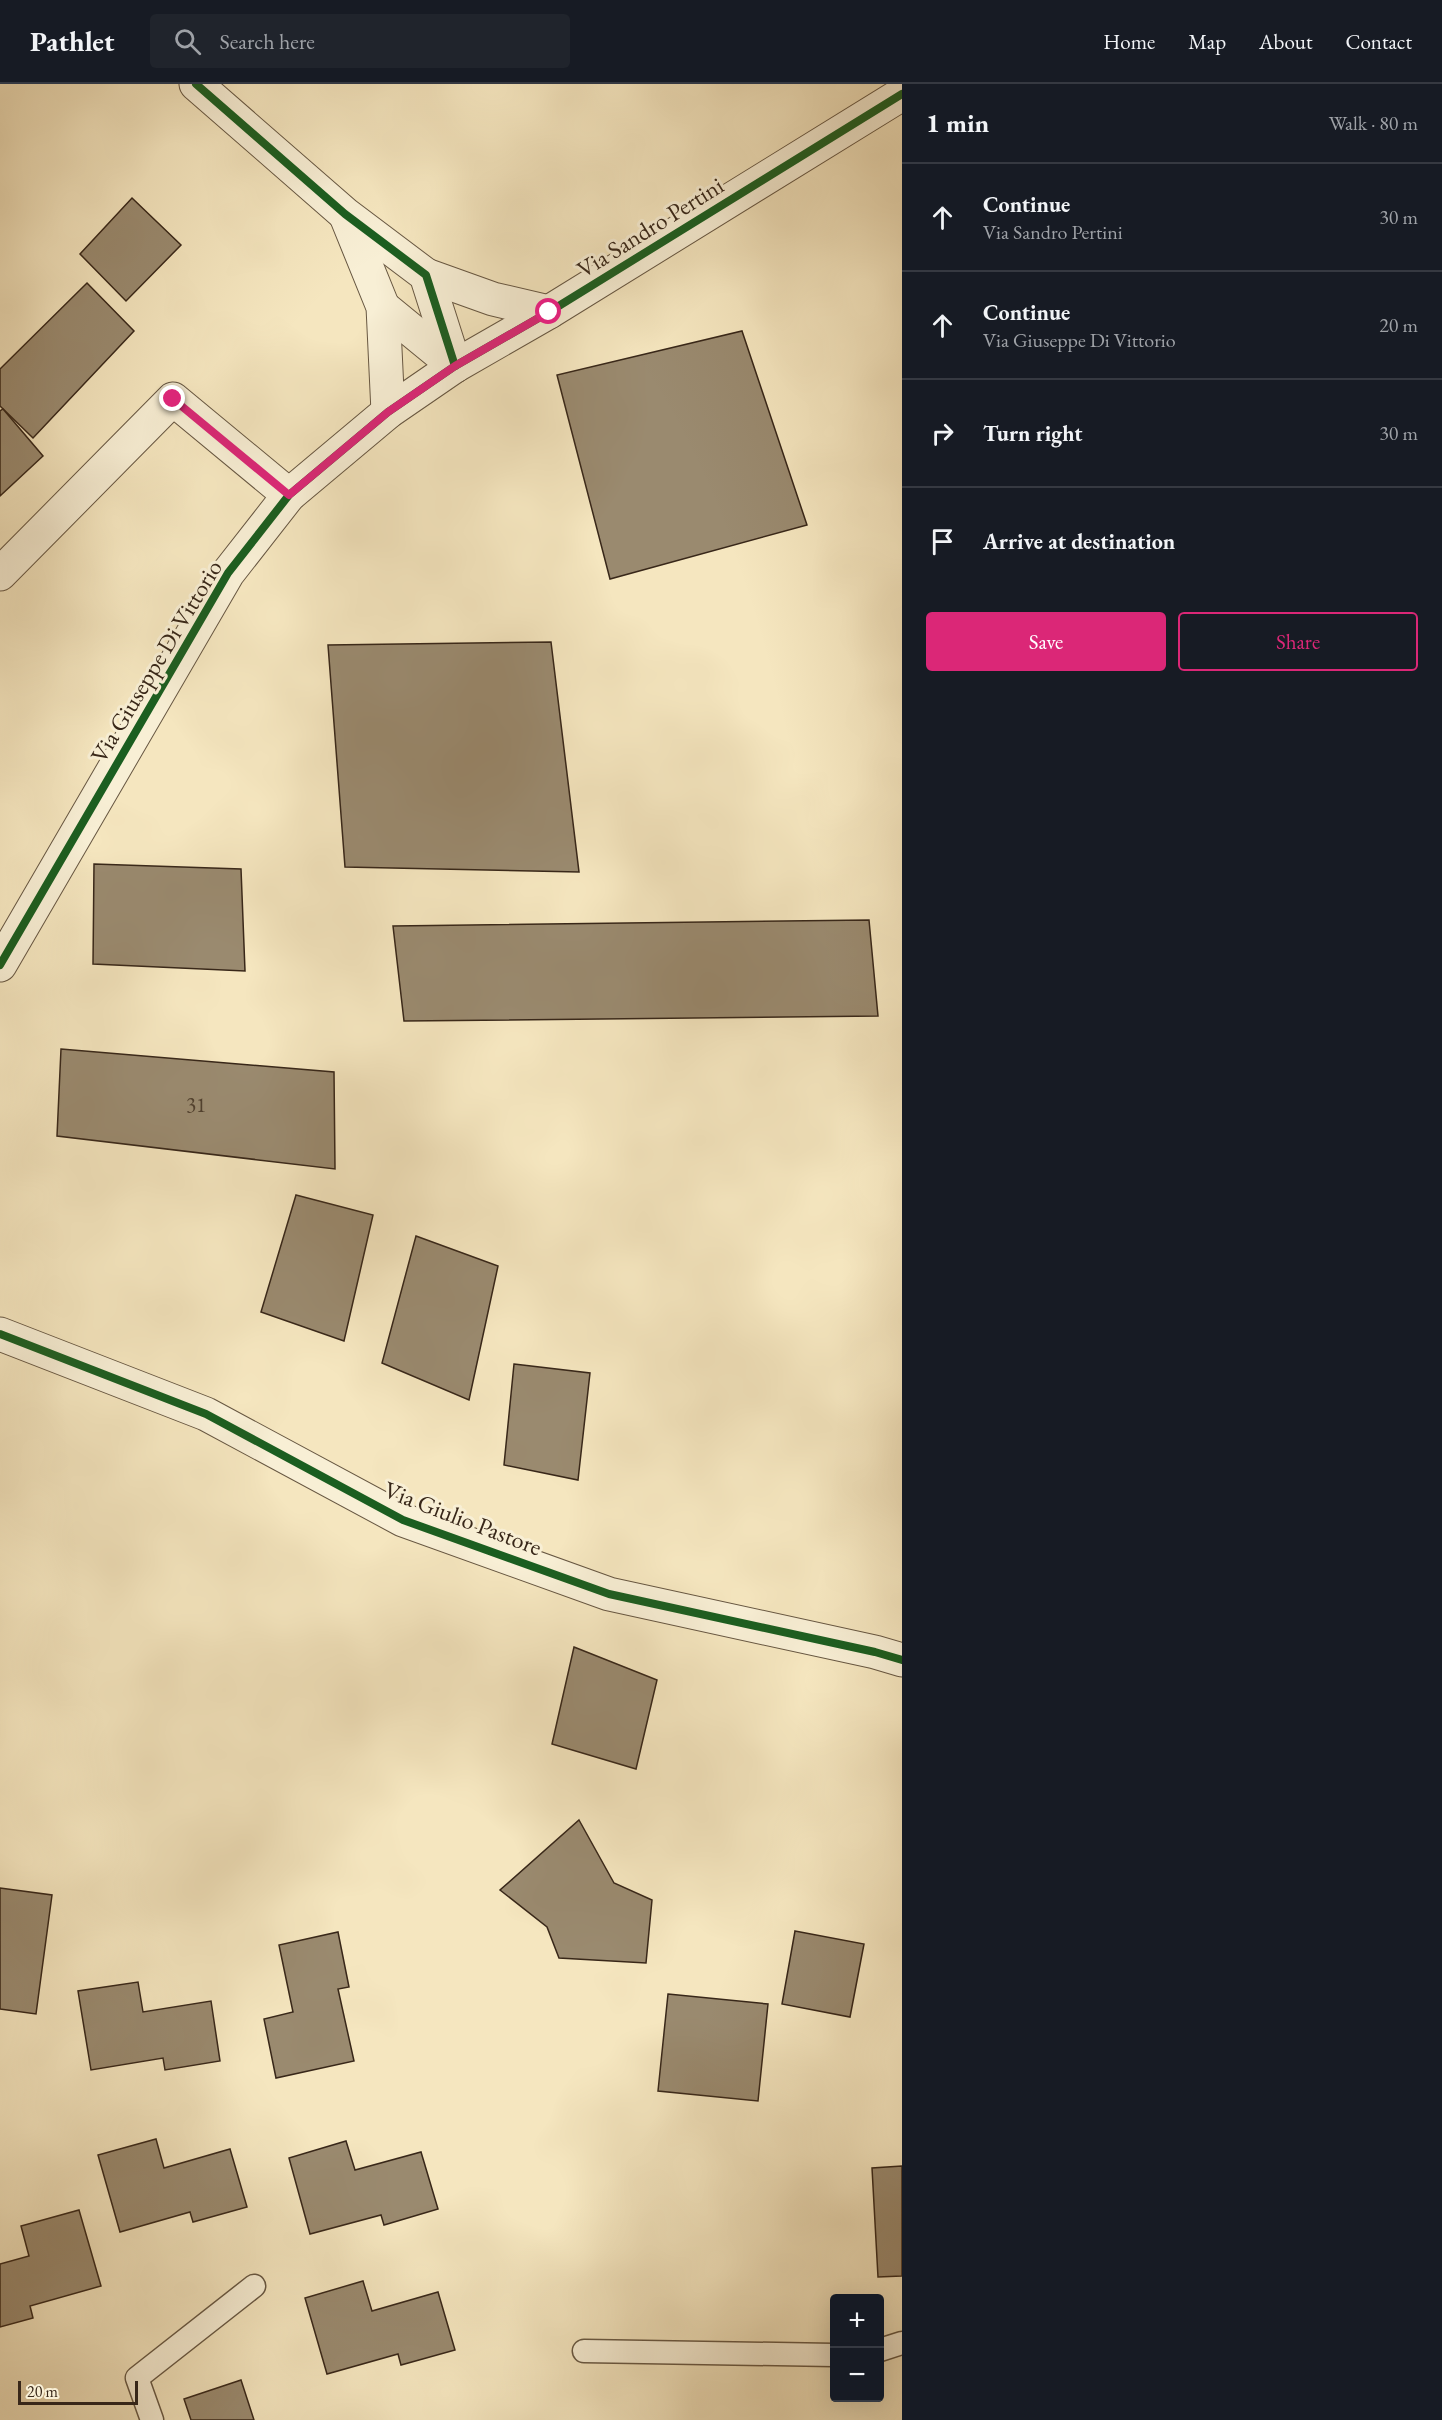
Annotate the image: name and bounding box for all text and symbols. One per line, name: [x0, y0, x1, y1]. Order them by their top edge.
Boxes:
search box: [150, 14, 570, 68]
text: Pathlet: [30, 23, 114, 59]
icon: search: [171, 25, 204, 58]
text: Search here: [219, 27, 315, 56]
text: Home: [1103, 28, 1155, 55]
text: Map: [1188, 28, 1226, 55]
text: About: [1259, 28, 1312, 55]
text: Contact: [1345, 28, 1412, 55]
text: 1 min: [926, 106, 989, 140]
text: Walk · 80 m: [1329, 110, 1418, 136]
street label: Via Sandro Pertini: [571, 169, 729, 285]
text: Continue: [983, 190, 1070, 219]
icon: ahead: [926, 201, 959, 234]
text: 30 m: [1379, 204, 1418, 230]
text: Via Sandro Pertini: [983, 219, 1123, 245]
route start: [535, 298, 561, 324]
text: Continue: [983, 298, 1070, 327]
icon: ahead: [926, 309, 959, 342]
text: 20 m: [1379, 312, 1418, 338]
text: Via Giuseppe Di Vittorio: [983, 327, 1176, 353]
route end: [159, 385, 185, 411]
icon: right: [926, 417, 959, 450]
text: Turn right: [983, 419, 1082, 448]
text: 30 m: [1379, 420, 1418, 446]
icon: arrive: [926, 525, 959, 558]
text: Arrive at destination: [983, 527, 1175, 556]
street label: Via Giuseppe Di Vittorio: [83, 554, 229, 768]
button: Save: [926, 612, 1166, 671]
button: Share: [1178, 612, 1418, 671]
house number: 31: [186, 1091, 206, 1118]
street label: Via Giulio Pastore: [380, 1474, 546, 1562]
map controls: [830, 2294, 884, 2402]
button: +: [830, 2294, 884, 2348]
button: −: [830, 2348, 884, 2402]
scale bar: [18, 2378, 138, 2406]
text: 20 m: [27, 2381, 58, 2402]

